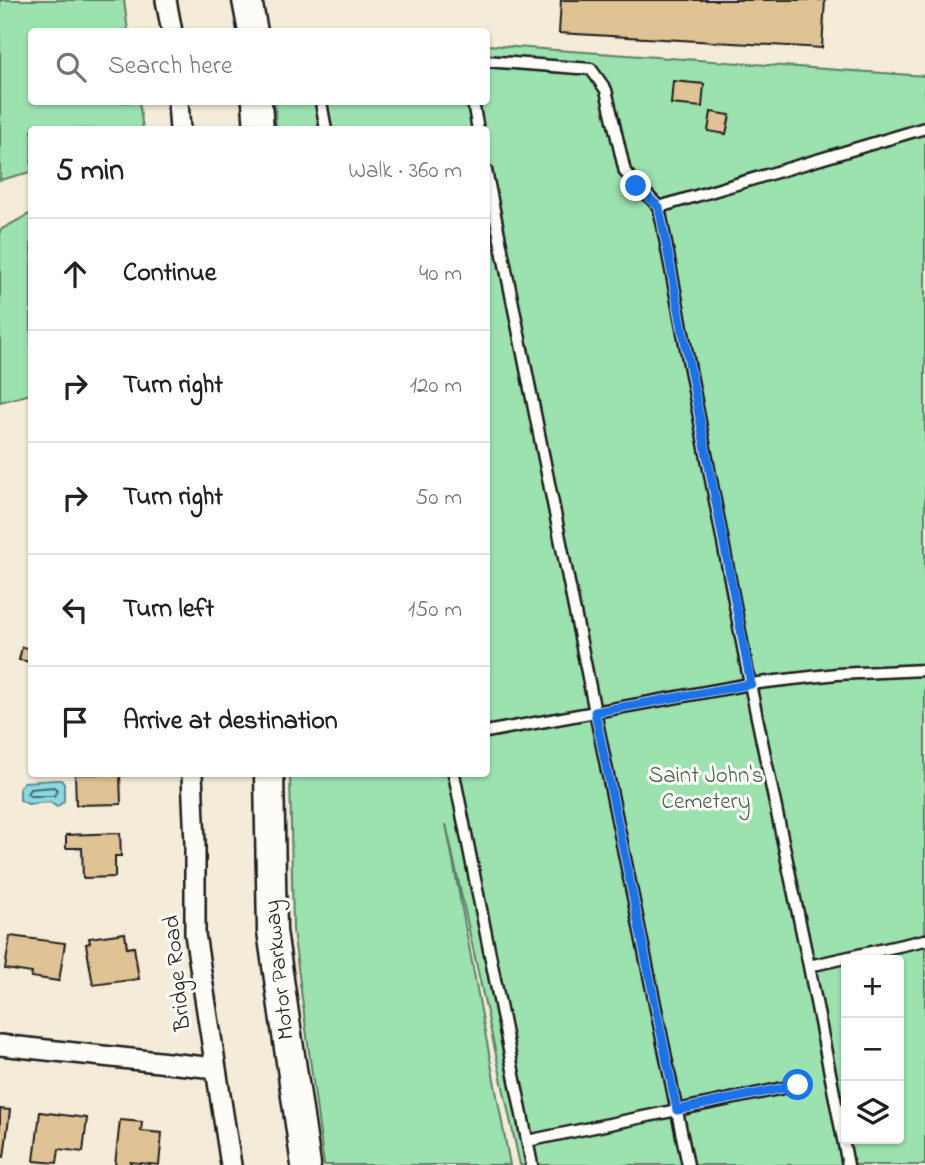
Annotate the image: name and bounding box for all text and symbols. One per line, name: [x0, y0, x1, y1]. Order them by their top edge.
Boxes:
search box: [28, 28, 490, 105]
icon: search: [52, 48, 90, 86]
text: Search here: [108, 48, 233, 86]
text: 5 min: [56, 150, 124, 194]
text: Walk · 360 m: [348, 155, 462, 188]
route end: [620, 170, 651, 201]
icon: ahead: [56, 255, 94, 293]
text: Continue: [123, 255, 216, 293]
text: 40 m: [419, 258, 462, 291]
icon: right: [56, 367, 94, 405]
text: Turn right: [123, 367, 223, 405]
text: 120 m: [410, 370, 462, 403]
icon: right: [56, 479, 94, 517]
text: Turn right: [123, 479, 223, 517]
text: 50 m: [415, 482, 462, 515]
icon: left: [56, 591, 94, 629]
text: Turn left: [123, 591, 214, 629]
text: 150 m: [408, 594, 462, 627]
icon: arrive: [56, 703, 94, 741]
text: Arrive at destination: [123, 703, 338, 741]
park label: Saint John's Cemetery: [648, 760, 764, 821]
street label: Motor Parkway: [256, 898, 306, 1042]
street label: Bridge Road: [156, 913, 202, 1033]
map controls: [841, 955, 904, 1144]
button: +: [841, 955, 904, 1018]
button: −: [841, 1018, 904, 1081]
route start: [782, 1069, 813, 1100]
button: layers: [841, 1081, 904, 1144]

